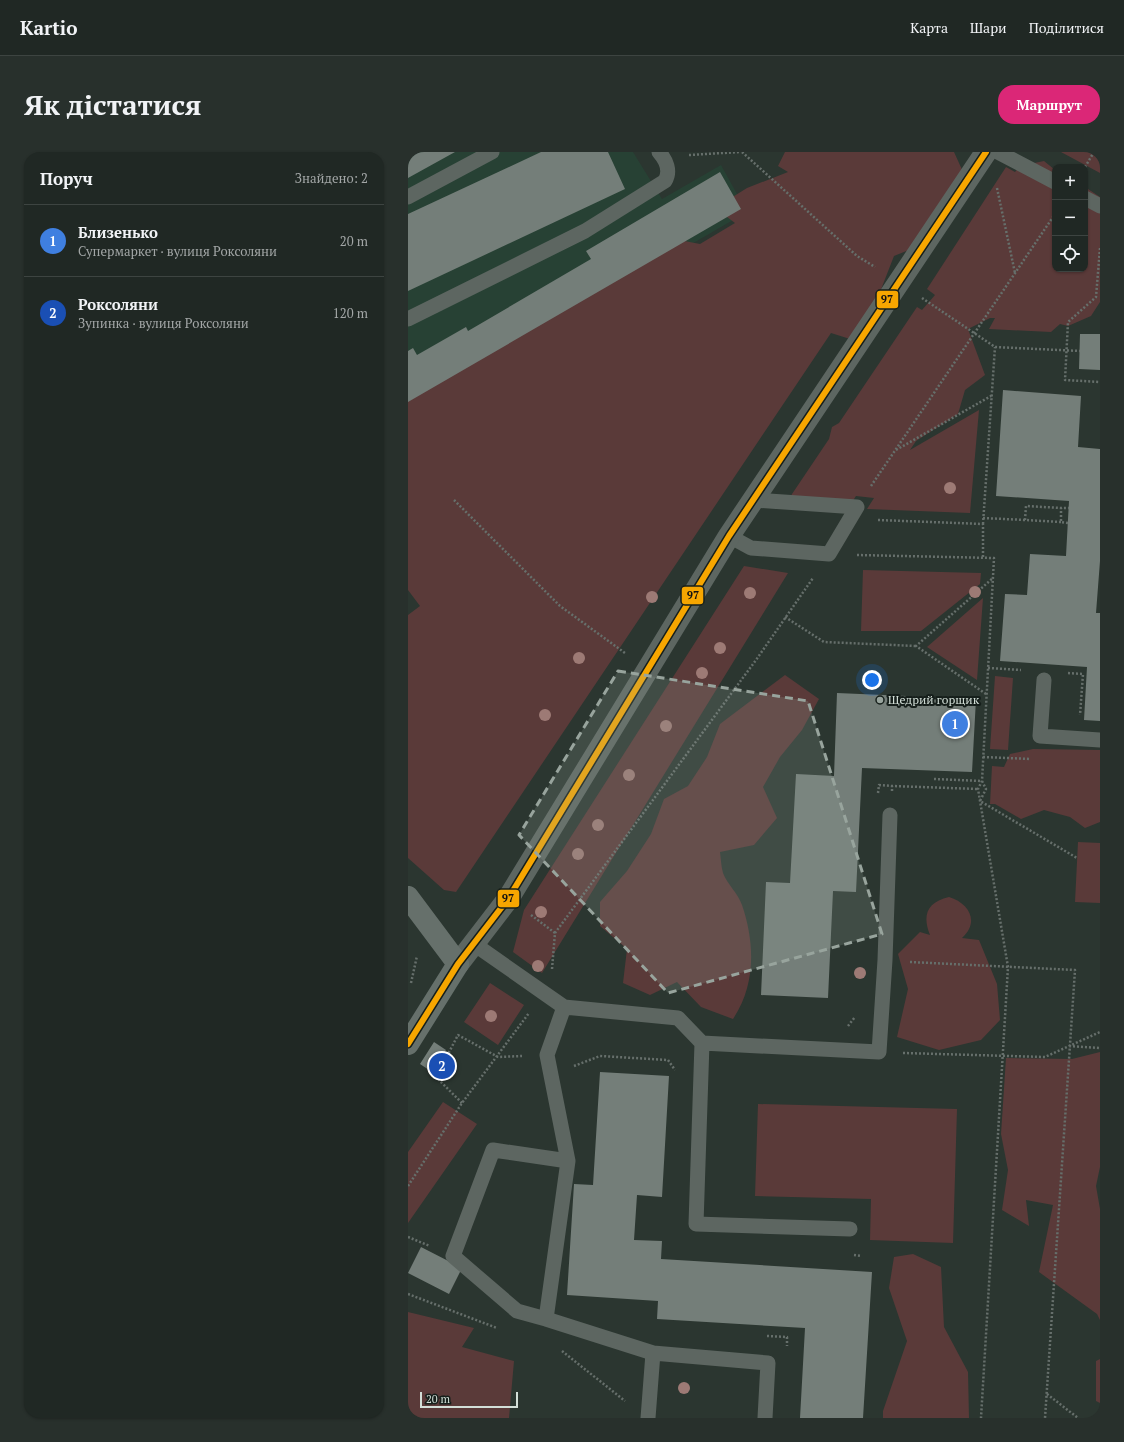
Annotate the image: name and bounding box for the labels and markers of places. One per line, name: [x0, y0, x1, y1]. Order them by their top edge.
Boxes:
place label: Щедрий горщик: [888, 692, 980, 707]
marker: Щедрий горщик: [875, 695, 885, 705]
pin: 1: [942, 709, 968, 739]
pin: 2: [429, 1051, 455, 1081]

